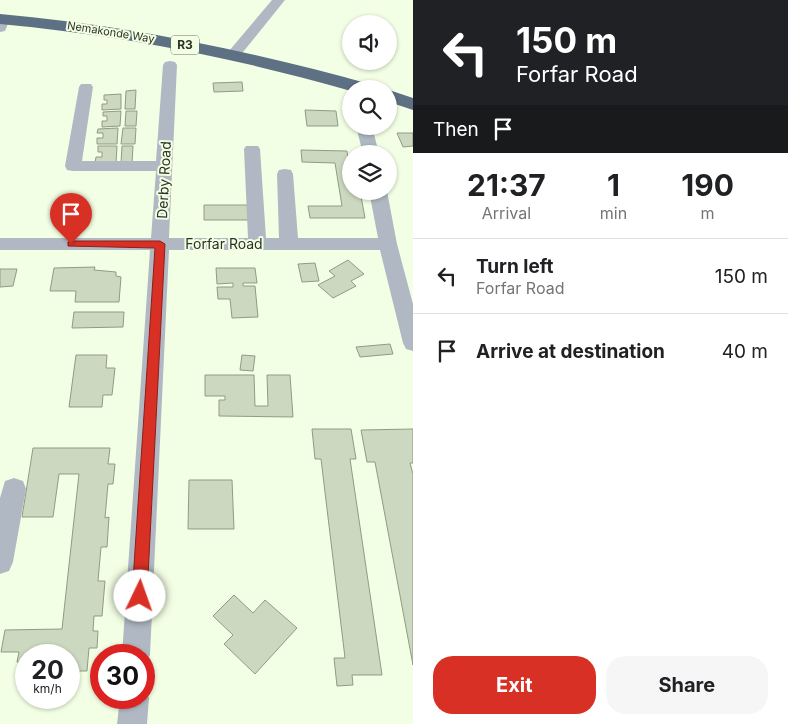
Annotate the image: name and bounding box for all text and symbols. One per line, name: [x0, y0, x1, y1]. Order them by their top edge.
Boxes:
map controls: [342, 15, 397, 200]
button: sound: [342, 15, 397, 70]
street label: Nemakonde Way: [66, 18, 156, 46]
text: 150 m: [516, 19, 617, 61]
icon: left: [433, 20, 498, 85]
road number: R3: [171, 36, 199, 54]
text: Forfar Road: [516, 61, 638, 87]
button: search: [342, 80, 397, 135]
icon: arrive: [489, 115, 517, 143]
text: Then: [433, 118, 479, 141]
street label: Derby Road: [153, 141, 174, 219]
button: layers: [342, 145, 397, 200]
text: 21:37: [467, 167, 546, 203]
text: 1: [607, 167, 620, 203]
text: 190: [681, 167, 734, 203]
pin: [50, 193, 92, 244]
icon: arrive: [57, 200, 85, 228]
text: Arrival: [482, 203, 531, 223]
text: min: [600, 203, 627, 223]
text: m: [701, 203, 715, 223]
street label: Forfar Road: [185, 235, 263, 252]
text: Turn left: [476, 255, 554, 278]
icon: left: [433, 262, 461, 290]
text: 150 m: [715, 265, 768, 288]
text: Forfar Road: [476, 278, 564, 298]
icon: arrive: [433, 337, 461, 365]
text: Arrive at destination: [476, 340, 665, 363]
text: 40 m: [722, 340, 768, 363]
position arrow: [113, 569, 165, 621]
speed limit sign: 30: [90, 644, 155, 709]
text: 20: [31, 655, 64, 685]
button: Exit: [433, 656, 596, 714]
button: Share: [606, 656, 768, 714]
text: km/h: [33, 681, 62, 696]

